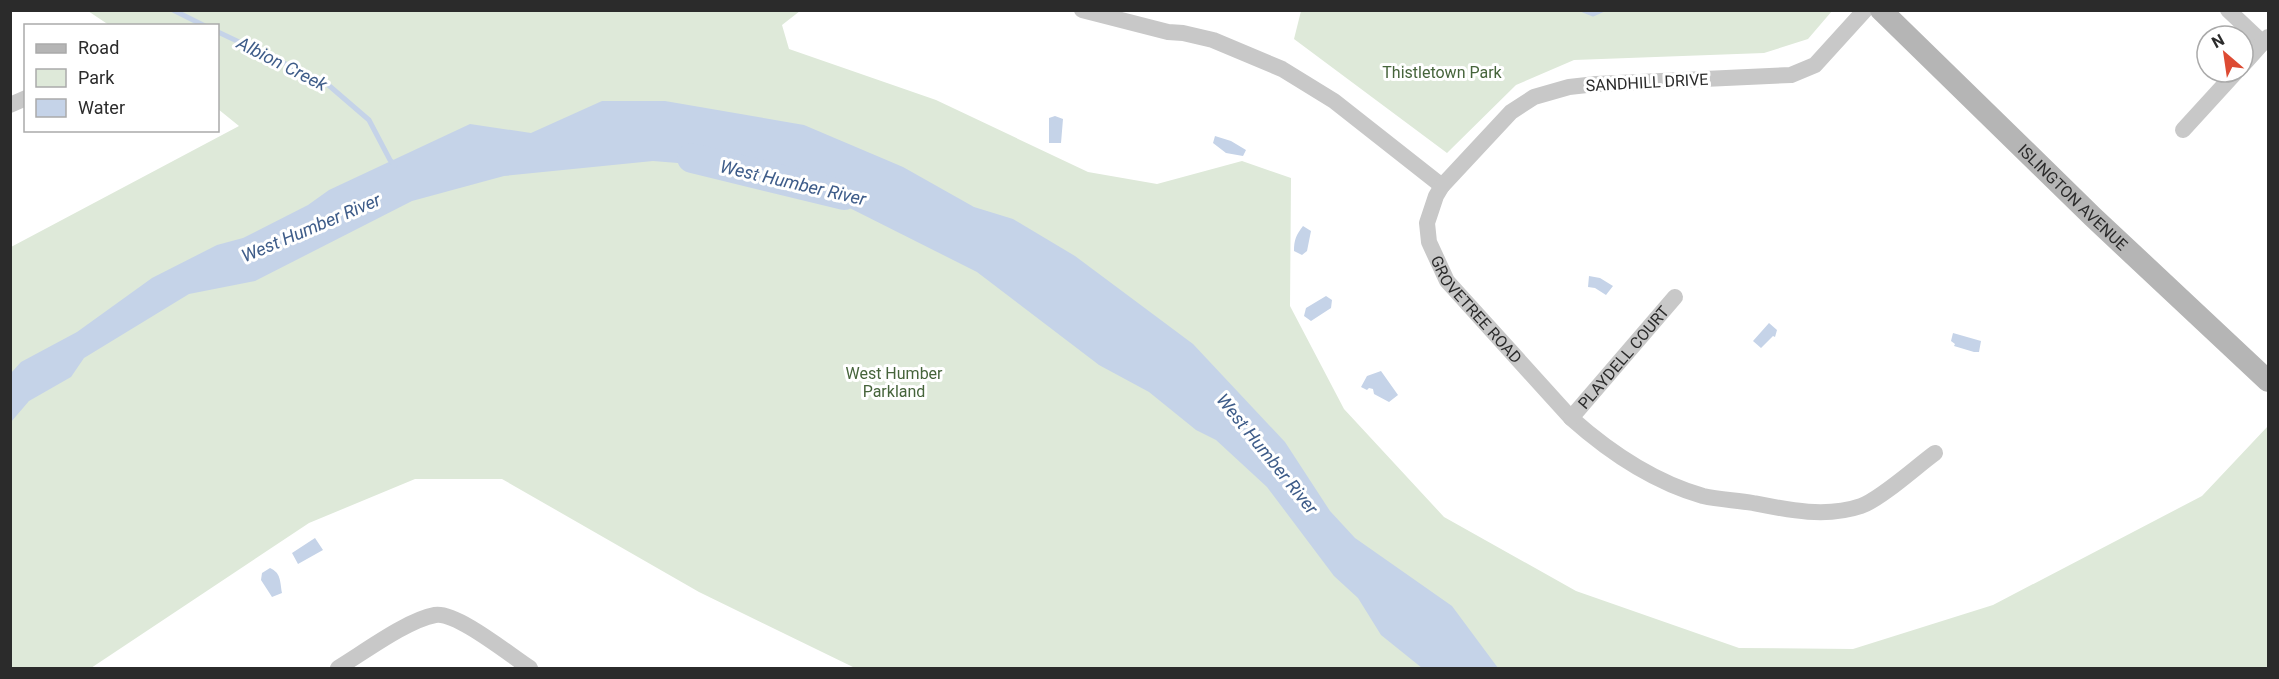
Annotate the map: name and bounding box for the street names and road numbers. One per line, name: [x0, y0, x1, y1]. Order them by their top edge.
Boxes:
street label: SANDHILL DRIVE: [1585, 70, 1709, 95]
street label: ISLINGTON AVENUE: [2014, 140, 2131, 254]
street label: GROVETREE ROAD: [1427, 253, 1526, 367]
street label: PLAYDELL COURT: [1574, 302, 1673, 413]

